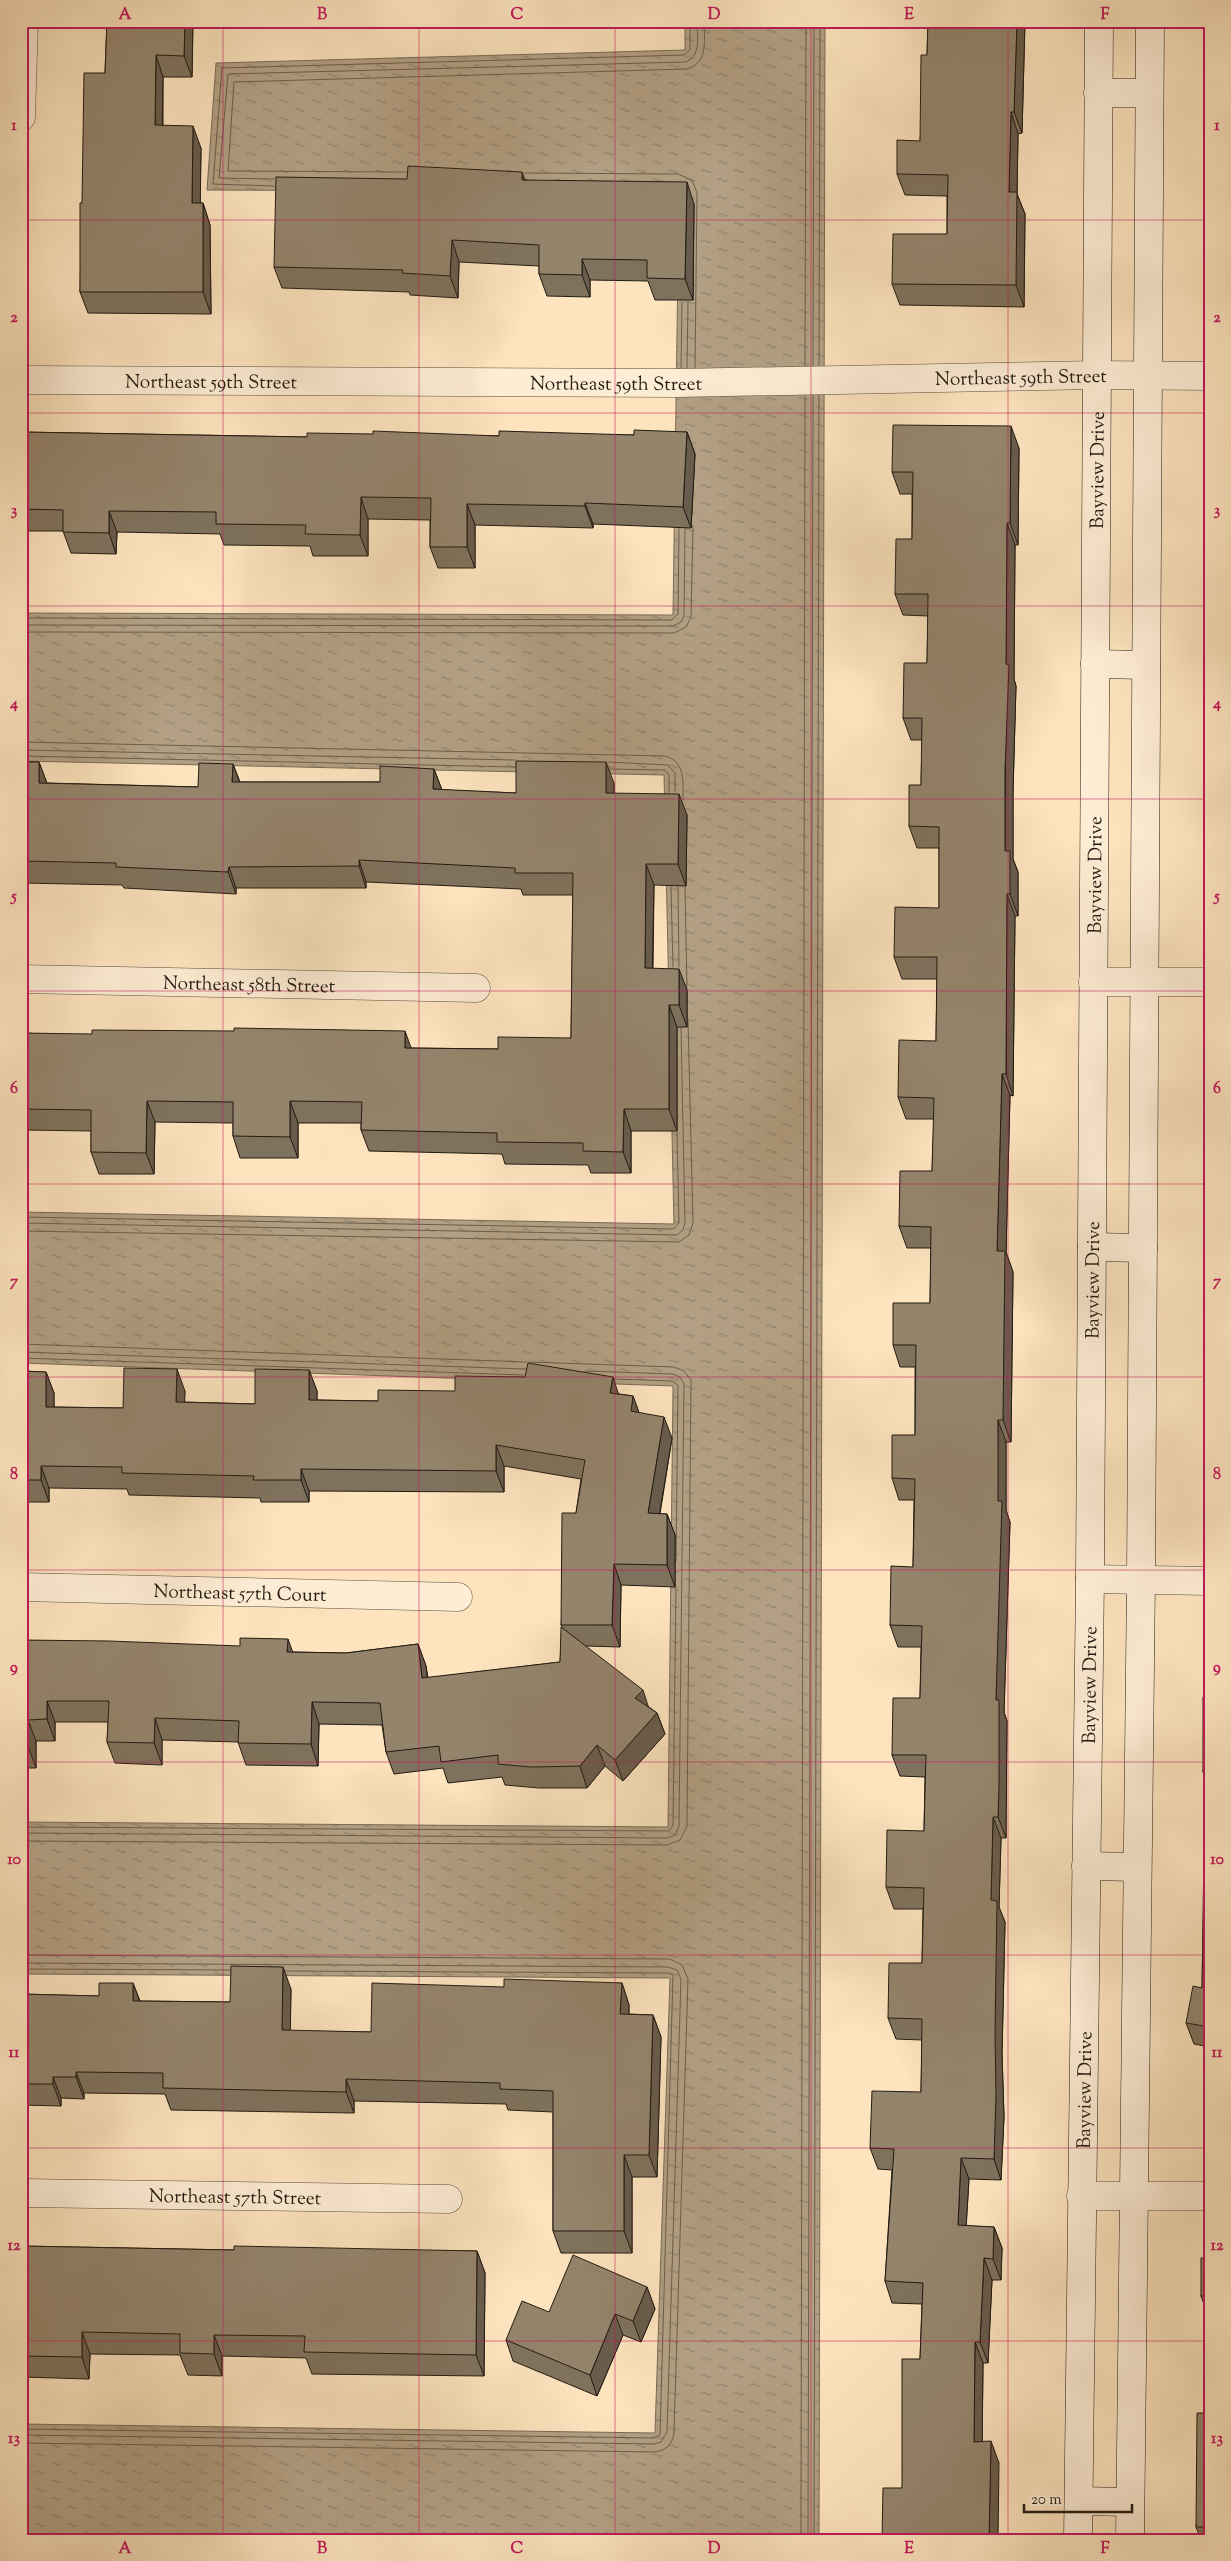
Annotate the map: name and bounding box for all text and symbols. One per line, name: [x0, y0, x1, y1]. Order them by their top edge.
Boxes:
text: A: [119, 4, 132, 27]
text: B: [317, 4, 327, 27]
text: C: [511, 4, 524, 27]
text: D: [708, 4, 721, 27]
text: E: [904, 4, 914, 27]
text: F: [1101, 4, 1110, 27]
text: 1: [11, 115, 17, 138]
text: 1: [1214, 115, 1220, 138]
text: 2: [10, 307, 18, 330]
text: 2: [1213, 307, 1221, 330]
street label: Northeast 59th Street: [935, 364, 1108, 394]
street label: Northeast 59th Street: [125, 369, 298, 397]
street label: Northeast 59th Street: [530, 371, 703, 399]
street label: Bayview Drive: [1085, 411, 1113, 529]
text: 3: [11, 500, 18, 523]
text: 3: [1214, 500, 1221, 523]
text: 4: [9, 693, 18, 716]
text: 4: [1212, 693, 1221, 716]
street label: Bayview Drive: [1083, 816, 1110, 934]
text: 5: [9, 886, 17, 909]
text: 5: [1212, 886, 1220, 909]
street label: Northeast 58th Street: [162, 971, 336, 1001]
text: 6: [10, 1078, 18, 1101]
text: 6: [1213, 1078, 1221, 1101]
street label: Bayview Drive: [1080, 1221, 1108, 1339]
text: 7: [10, 1271, 19, 1294]
text: 7: [1213, 1271, 1222, 1294]
text: 8: [10, 1464, 18, 1487]
text: 8: [1213, 1464, 1221, 1487]
street label: Northeast 57th Court: [153, 1579, 327, 1610]
street label: Bayview Drive: [1077, 1626, 1105, 1744]
text: 9: [10, 1657, 18, 1680]
text: 9: [1213, 1657, 1221, 1680]
text: 10: [7, 1849, 21, 1872]
text: 10: [1210, 1849, 1224, 1872]
street label: Bayview Drive: [1072, 2031, 1100, 2149]
text: 11: [9, 2042, 20, 2065]
text: 11: [1212, 2042, 1223, 2065]
street label: Northeast 57th Street: [149, 2184, 322, 2213]
text: 12: [8, 2235, 21, 2258]
text: 12: [1211, 2235, 1224, 2258]
text: 13: [8, 2428, 20, 2451]
text: 13: [1211, 2428, 1223, 2451]
scale bar: [1024, 2481, 1131, 2513]
text: 20 m: [1031, 2490, 1062, 2511]
text: A: [119, 2538, 132, 2561]
text: B: [317, 2538, 327, 2561]
text: C: [511, 2538, 524, 2561]
text: D: [708, 2538, 721, 2561]
text: E: [904, 2538, 914, 2561]
text: F: [1101, 2538, 1110, 2561]

